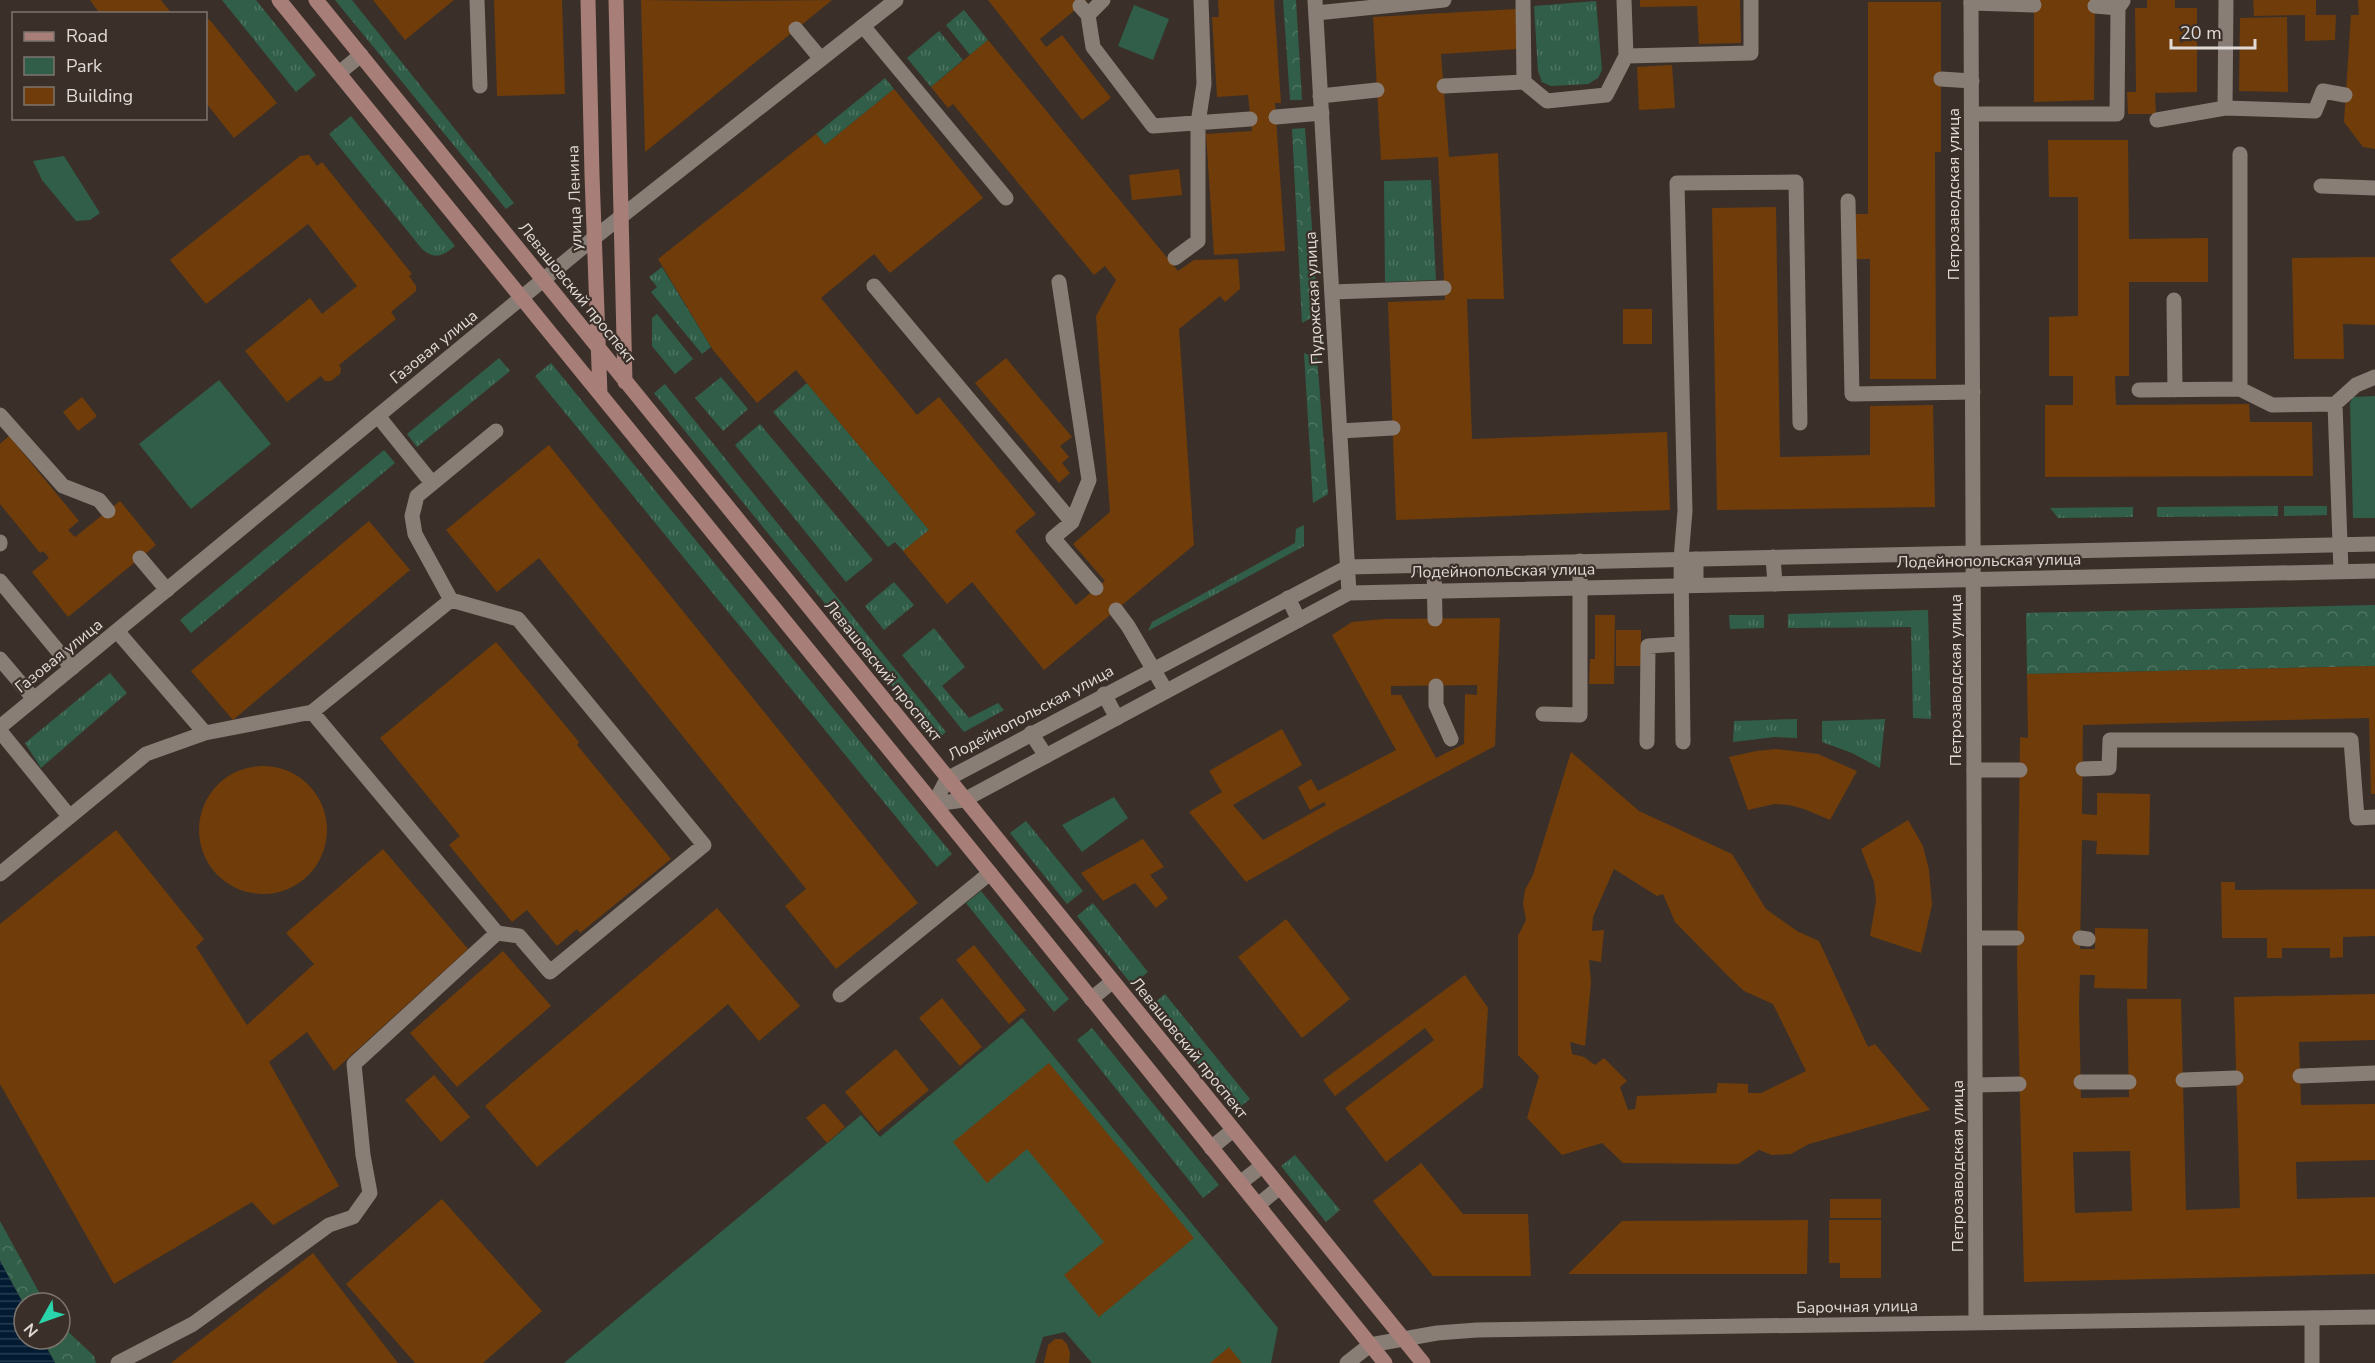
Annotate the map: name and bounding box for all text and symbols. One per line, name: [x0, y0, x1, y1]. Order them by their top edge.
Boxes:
legend: [12, 12, 207, 120]
scale bar: [2171, 12, 2255, 50]
text: 20 m: [2180, 21, 2222, 45]
text: Road: [66, 24, 108, 48]
text: Park: [66, 54, 103, 78]
text: Building: [66, 84, 133, 108]
street label: Петрозаводская улица: [1943, 108, 1965, 280]
street label: улица Ленина: [562, 145, 588, 251]
street label: Левашовский проспект: [513, 218, 642, 369]
street label: Пудожская улица: [1300, 231, 1328, 365]
street label: Газовая улица: [386, 305, 482, 389]
street label: Лодейнопольская улица: [1896, 548, 2082, 574]
street label: Лодейнопольская улица: [1410, 558, 1596, 584]
street label: Петрозаводская улица: [1945, 594, 1967, 766]
street label: Левашовский проспект: [819, 596, 948, 747]
street label: Газовая улица: [11, 614, 107, 698]
street label: Лодейнопольская улица: [944, 660, 1118, 766]
street label: Левашовский проспект: [1125, 973, 1254, 1124]
street label: Петрозаводская улица: [1947, 1080, 1969, 1252]
north arrow: [12, 1291, 72, 1351]
street label: Барочная улица: [1796, 1295, 1918, 1319]
text: N: [19, 1318, 44, 1342]

